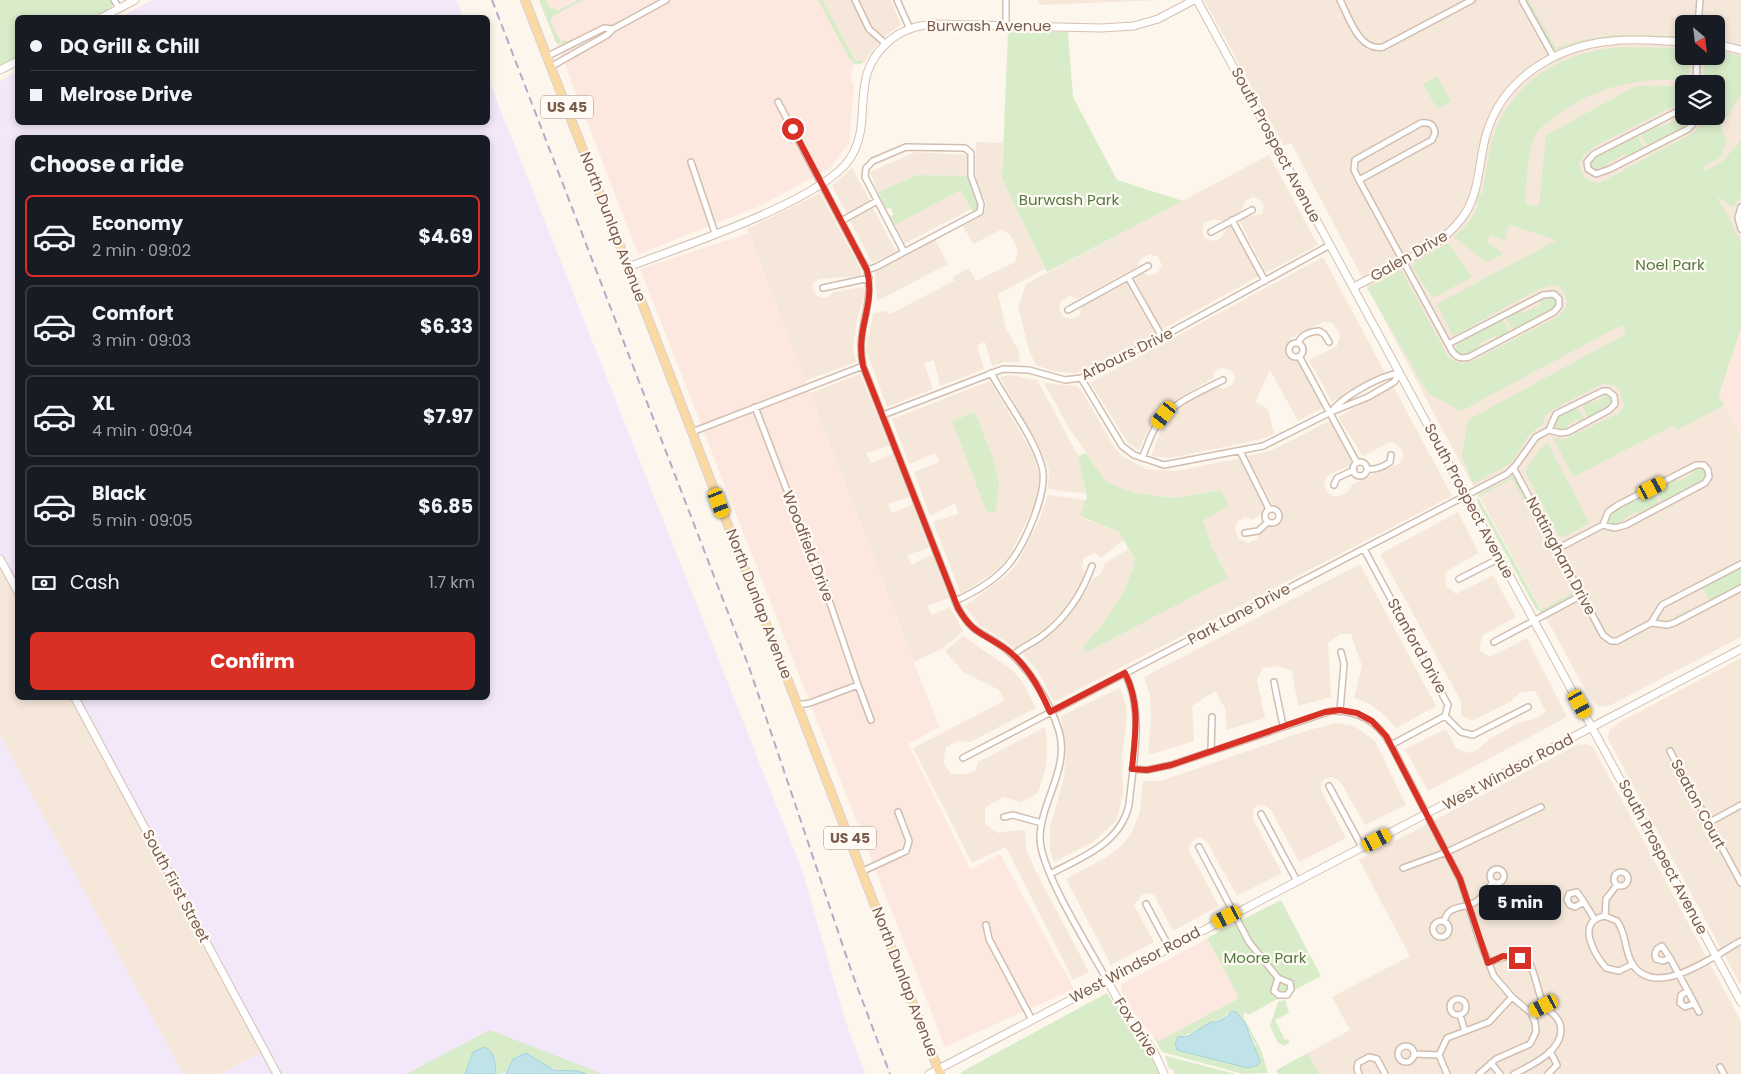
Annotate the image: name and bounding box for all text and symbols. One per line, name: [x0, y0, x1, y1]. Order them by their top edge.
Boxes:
street label: Burwash Avenue: [927, 15, 1051, 36]
north arrow: [1675, 15, 1725, 65]
map controls: [1675, 15, 1725, 125]
text: DQ Grill & Chill: [60, 33, 200, 60]
street label: South Prospect Avenue: [1227, 63, 1326, 226]
button: layers: [1675, 75, 1725, 125]
text: Melrose Drive: [60, 81, 192, 108]
road number: US 45: [541, 95, 593, 118]
route start: [782, 118, 804, 140]
text: Choose a ride: [30, 149, 184, 180]
street label: North Dunlap Avenue: [575, 149, 652, 305]
park label: Burwash Park: [1019, 189, 1119, 210]
text: Economy: [92, 210, 183, 237]
icon: car: [32, 214, 77, 259]
text: $4.69: [418, 223, 473, 250]
street label: Galen Drive: [1366, 225, 1451, 286]
text: 2 min · 09:02: [92, 239, 191, 262]
park label: Noel Park: [1635, 254, 1705, 275]
text: Comfort: [92, 300, 174, 327]
icon: car: [32, 304, 77, 349]
text: $6.33: [420, 313, 473, 340]
street label: Arbours Drive: [1077, 322, 1176, 385]
text: 3 min · 09:03: [92, 329, 191, 352]
text: XL: [92, 390, 115, 417]
icon: car: [32, 394, 77, 439]
car: [1148, 399, 1179, 431]
text: $7.97: [423, 403, 473, 430]
text: 4 min · 09:04: [92, 419, 193, 442]
street label: South Prospect Avenue: [1420, 419, 1519, 582]
car: [1635, 474, 1668, 502]
text: Black: [92, 480, 146, 507]
icon: car: [32, 484, 77, 529]
car: [706, 486, 731, 520]
street label: Woodfield Drive: [778, 487, 839, 604]
text: $6.85: [418, 493, 473, 520]
street label: Nottingham Drive: [1521, 493, 1602, 619]
text: 5 min · 09:05: [92, 509, 193, 532]
street label: North Dunlap Avenue: [721, 526, 798, 682]
icon: cash: [30, 569, 58, 597]
text: Cash: [70, 569, 120, 596]
text: 1.7 km: [429, 571, 475, 594]
street label: Park Lane Drive: [1184, 578, 1294, 649]
street label: Stanford Drive: [1383, 594, 1452, 697]
button: Confirm: [30, 632, 475, 690]
car: [1566, 687, 1593, 721]
street label: West Windsor Road: [1439, 728, 1577, 815]
street label: Seaton Court: [1666, 755, 1731, 852]
street label: South Prospect Avenue: [1614, 775, 1713, 938]
street label: South First Street: [138, 826, 215, 946]
road number: US 45: [824, 826, 876, 850]
car: [1360, 827, 1393, 853]
callout: 5 min: [1479, 886, 1561, 920]
text: 5 min: [1497, 891, 1543, 914]
street label: North Dunlap Avenue: [867, 904, 944, 1060]
car: [1210, 904, 1243, 930]
street label: West Windsor Road: [1066, 921, 1204, 1008]
park label: Moore Park: [1223, 947, 1307, 968]
route end: [1509, 947, 1531, 969]
car: [1527, 992, 1560, 1020]
street label: Fox Drive: [1110, 993, 1163, 1060]

